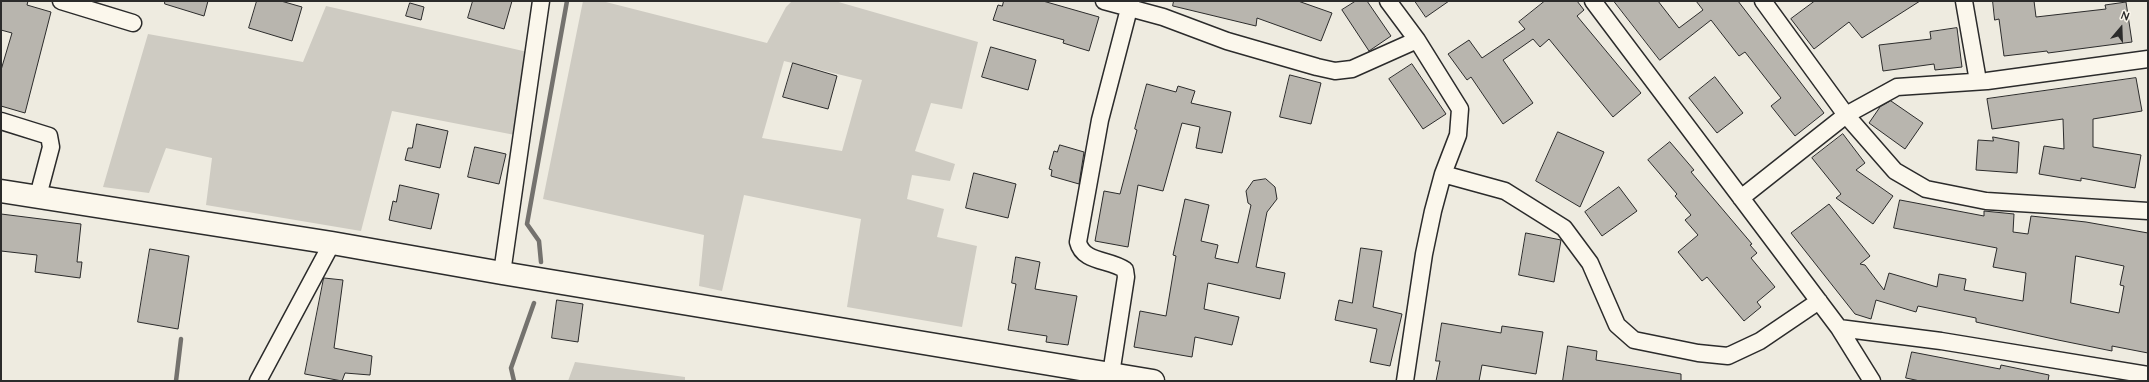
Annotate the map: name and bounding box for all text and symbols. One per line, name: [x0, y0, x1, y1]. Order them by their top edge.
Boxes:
north arrow: [2101, 8, 2141, 48]
text: N: [2119, 8, 2131, 24]

